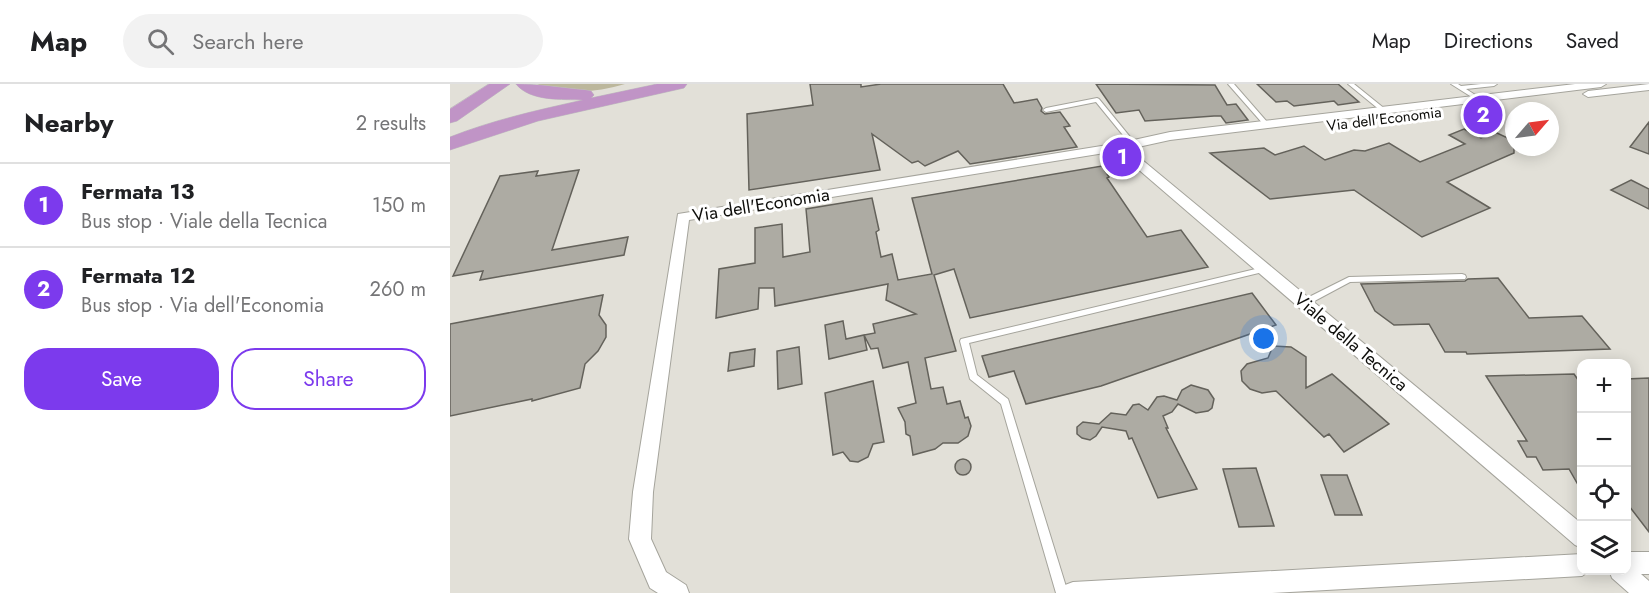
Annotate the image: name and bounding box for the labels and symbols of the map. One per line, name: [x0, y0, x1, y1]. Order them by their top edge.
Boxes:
pin: 2: [1464, 93, 1502, 138]
street label: Via dell'Economia: [1325, 101, 1443, 137]
north arrow: [1505, 102, 1559, 156]
pin: 1: [1102, 134, 1142, 180]
street label: Via dell'Economia: [691, 181, 831, 229]
street label: Viale della Tecnica: [1288, 286, 1414, 398]
your location: [1249, 324, 1278, 353]

